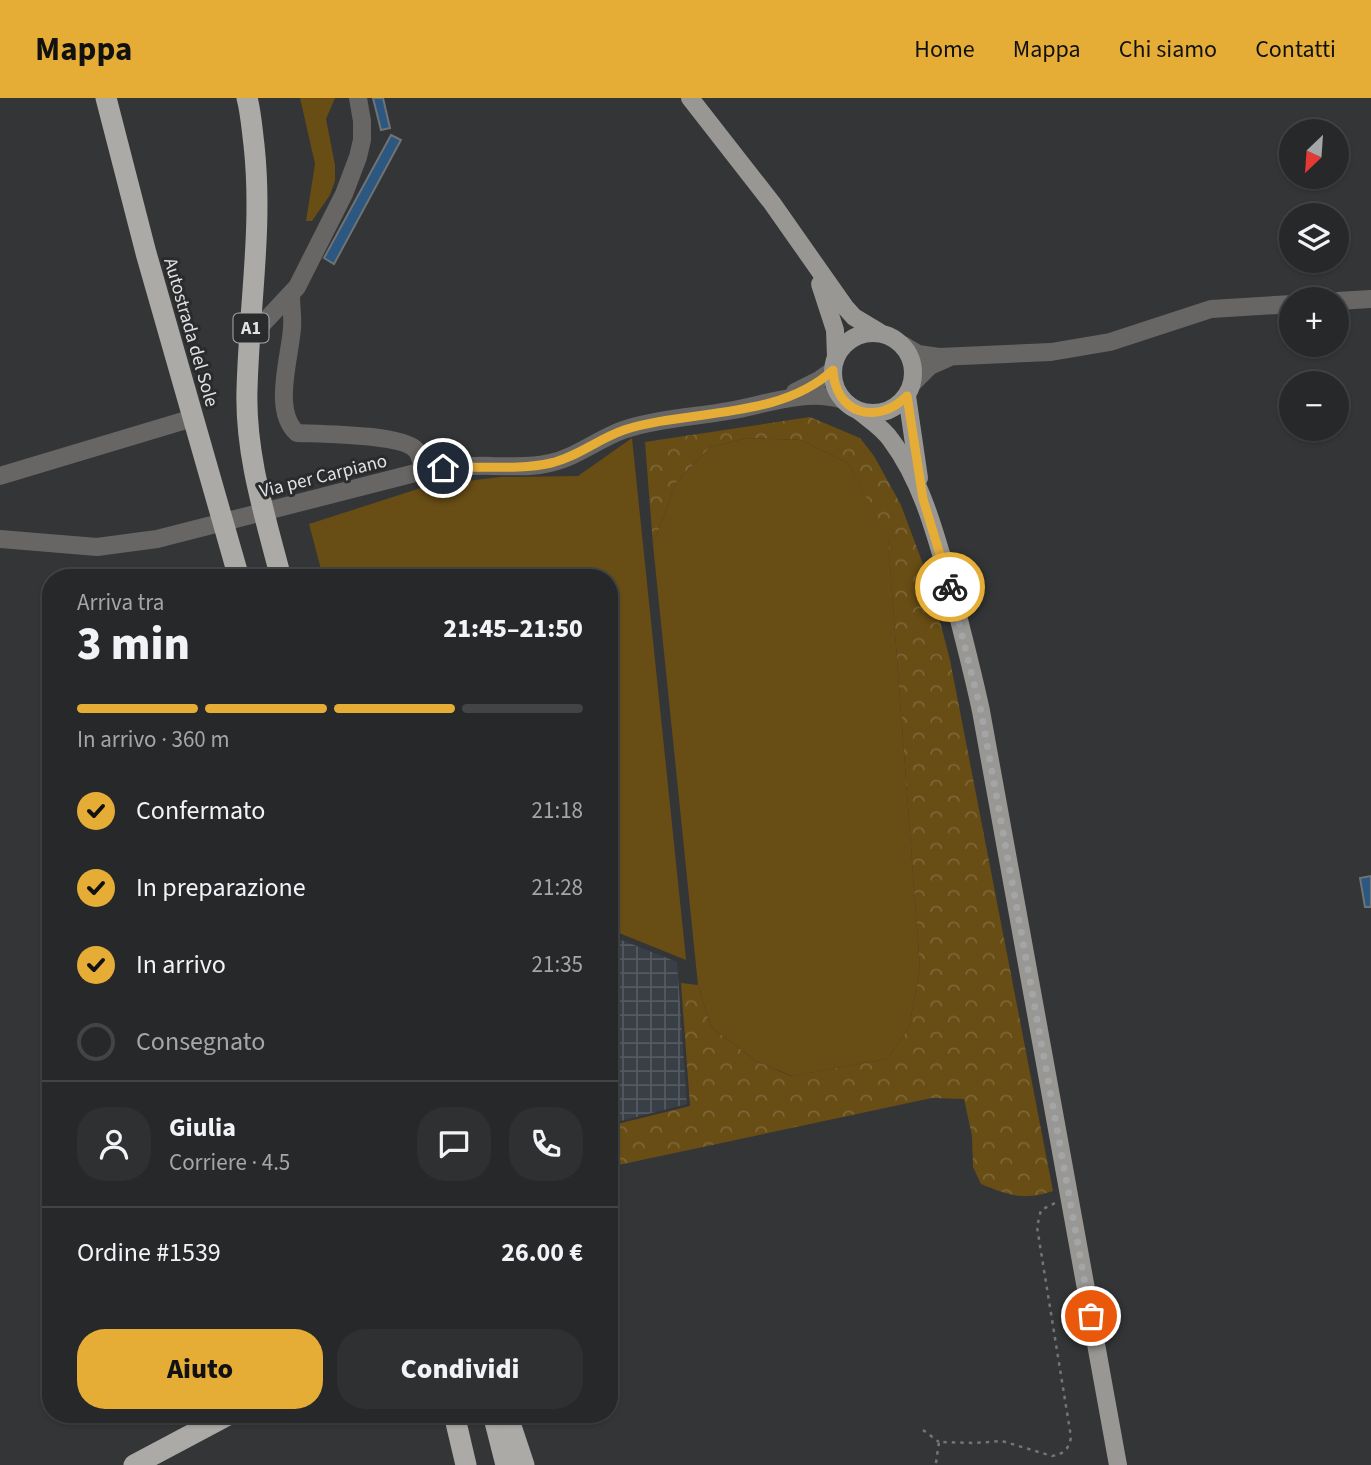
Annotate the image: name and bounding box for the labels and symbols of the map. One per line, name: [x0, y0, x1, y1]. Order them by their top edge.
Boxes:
north arrow: [1279, 119, 1349, 189]
street label: Autostrada del Sole: [156, 255, 225, 410]
road number: A1: [233, 313, 268, 342]
pin: [413, 438, 473, 498]
street label: Via per Carpiano: [257, 448, 390, 505]
courier: [915, 552, 985, 622]
pin: [1061, 1286, 1121, 1346]

